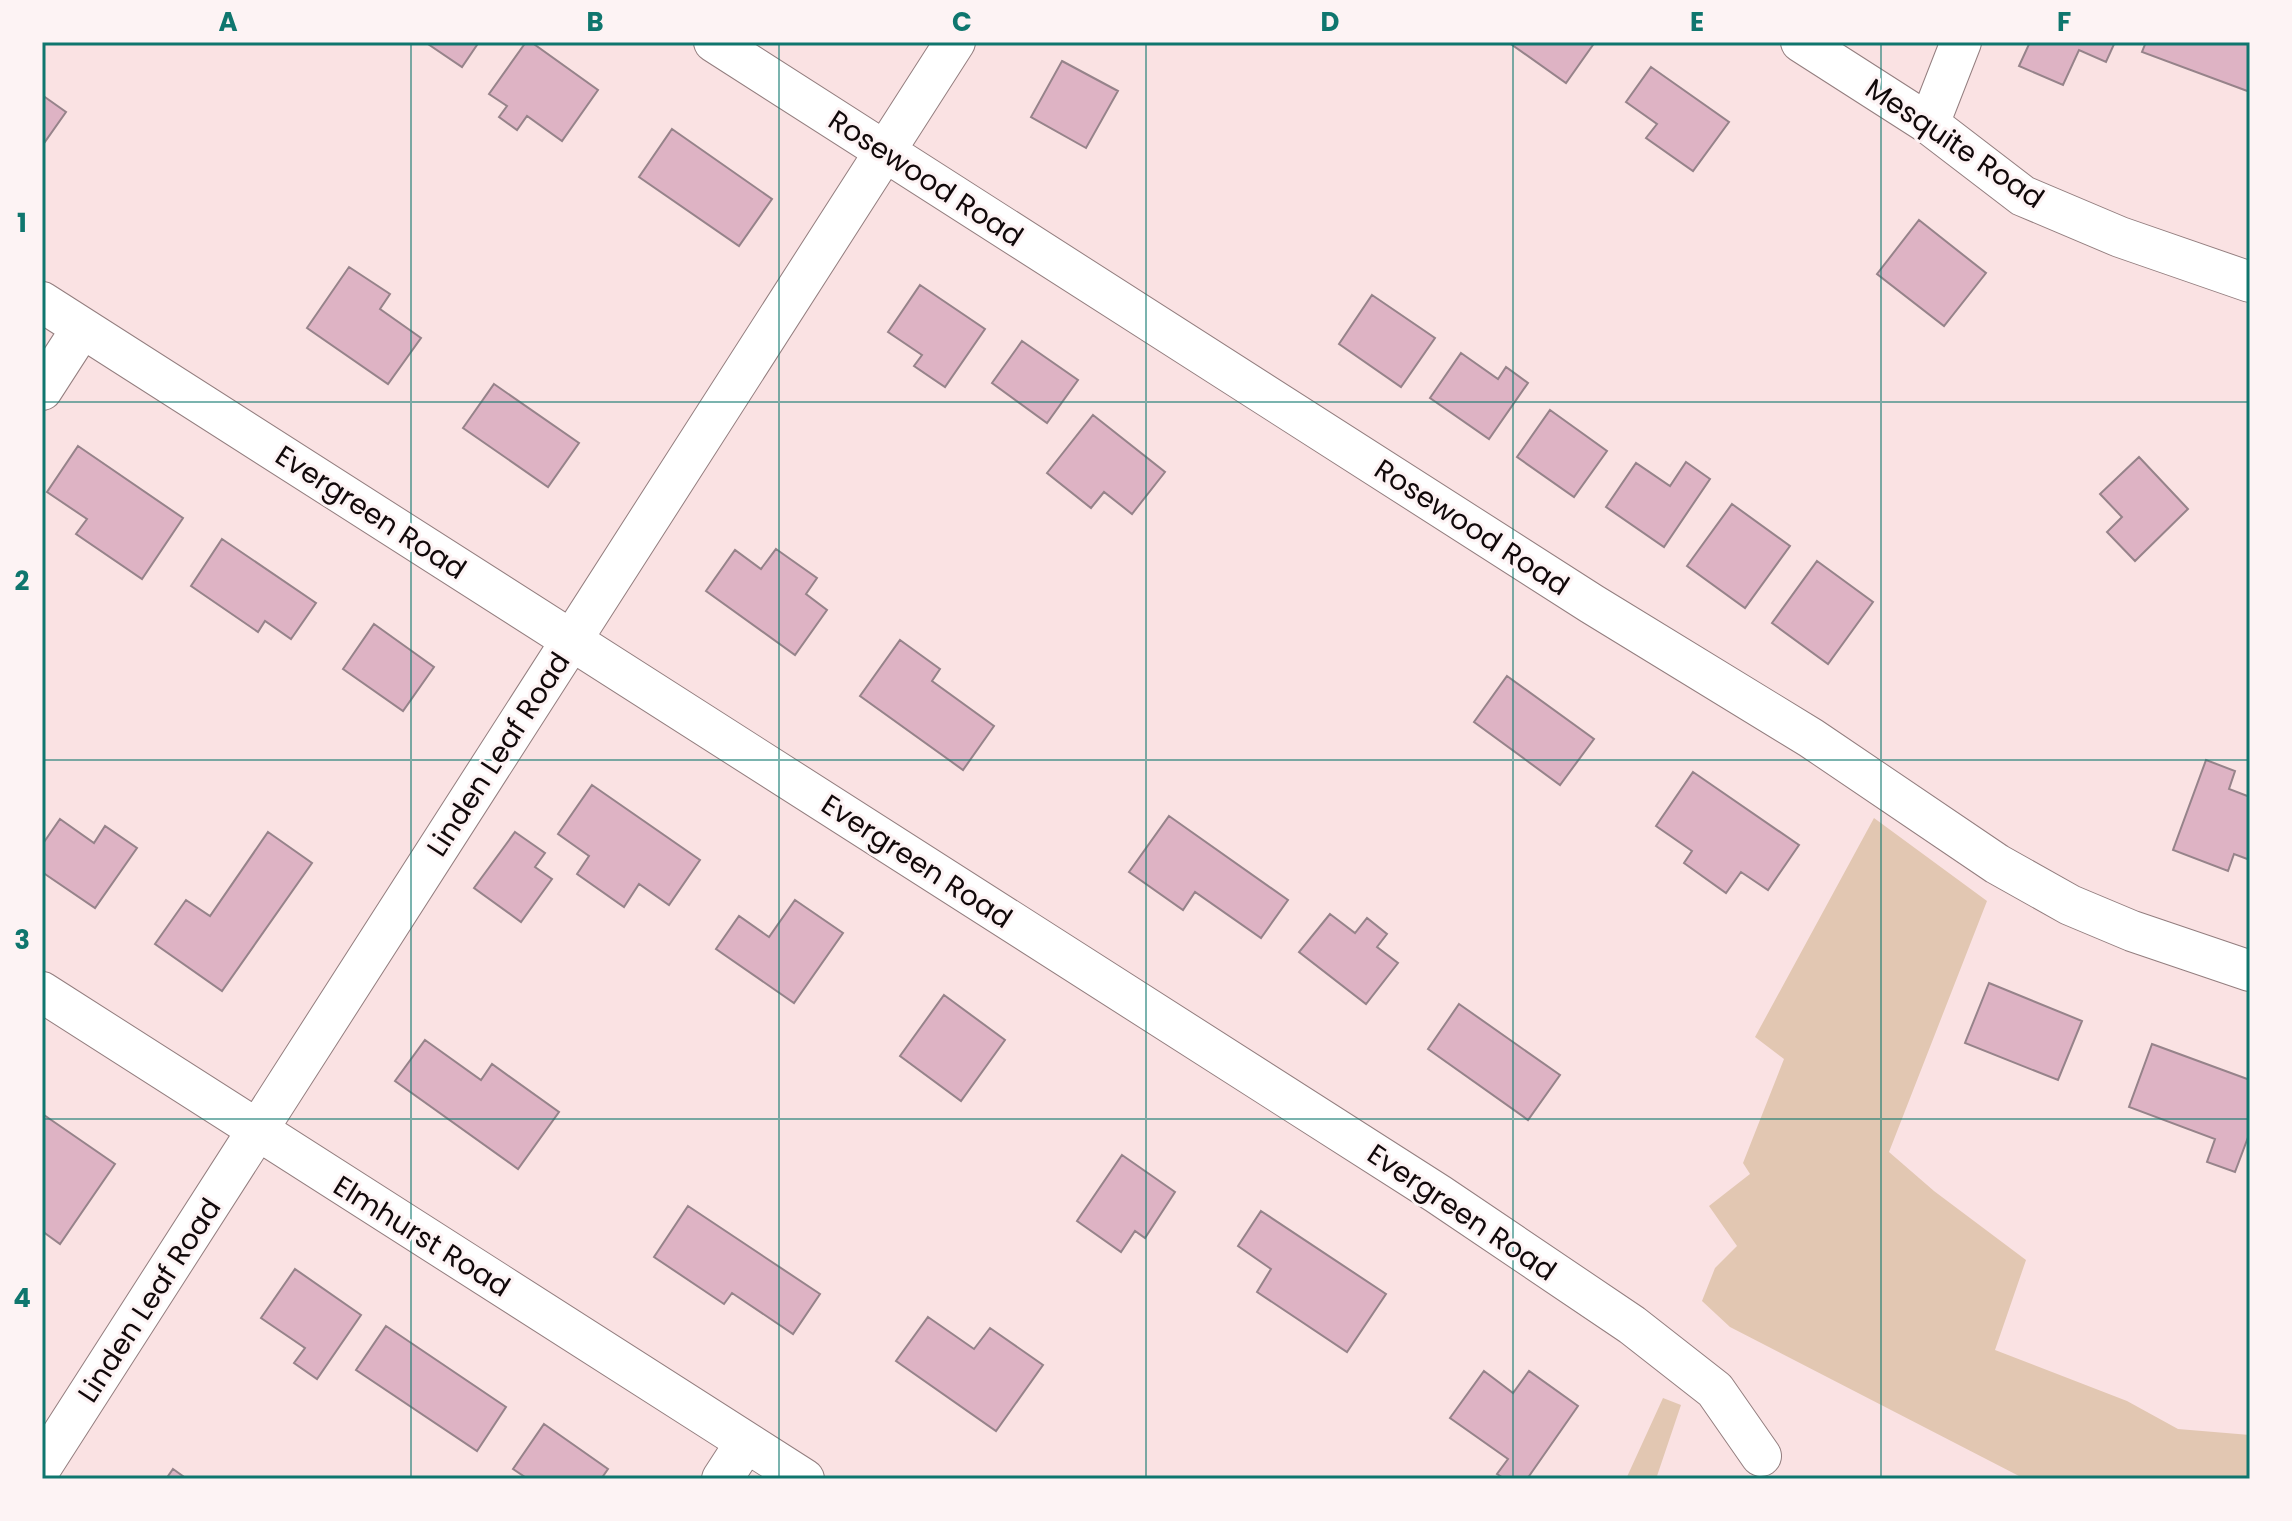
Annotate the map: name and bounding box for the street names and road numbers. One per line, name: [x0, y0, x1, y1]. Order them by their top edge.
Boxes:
street label: Mesquite Road: [1858, 69, 2052, 218]
street label: Rosewood Road: [821, 101, 1031, 256]
street label: Evergreen Road: [268, 436, 474, 589]
street label: Rosewood Road: [1367, 450, 1577, 605]
street label: Linden Leaf Road: [418, 644, 579, 864]
street label: Evergreen Road: [814, 785, 1020, 938]
street label: Evergreen Road: [1360, 1135, 1564, 1290]
street label: Elmhurst Road: [326, 1167, 517, 1306]
street label: Linden Leaf Road: [69, 1190, 230, 1410]

